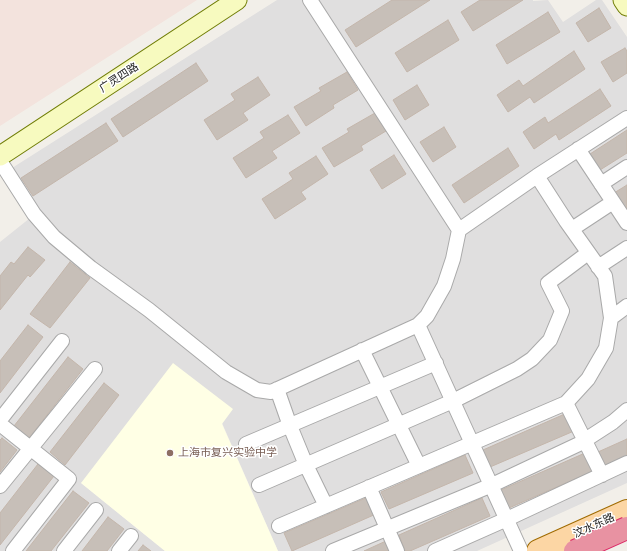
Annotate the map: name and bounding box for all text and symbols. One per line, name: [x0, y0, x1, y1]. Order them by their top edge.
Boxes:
street label: 广灵四路: [97, 60, 141, 96]
place label: 上海市复兴实验中学: [178, 446, 277, 460]
marker: 上海市复兴实验中学: [165, 448, 175, 458]
street label: 汶水东路: [571, 511, 617, 541]

